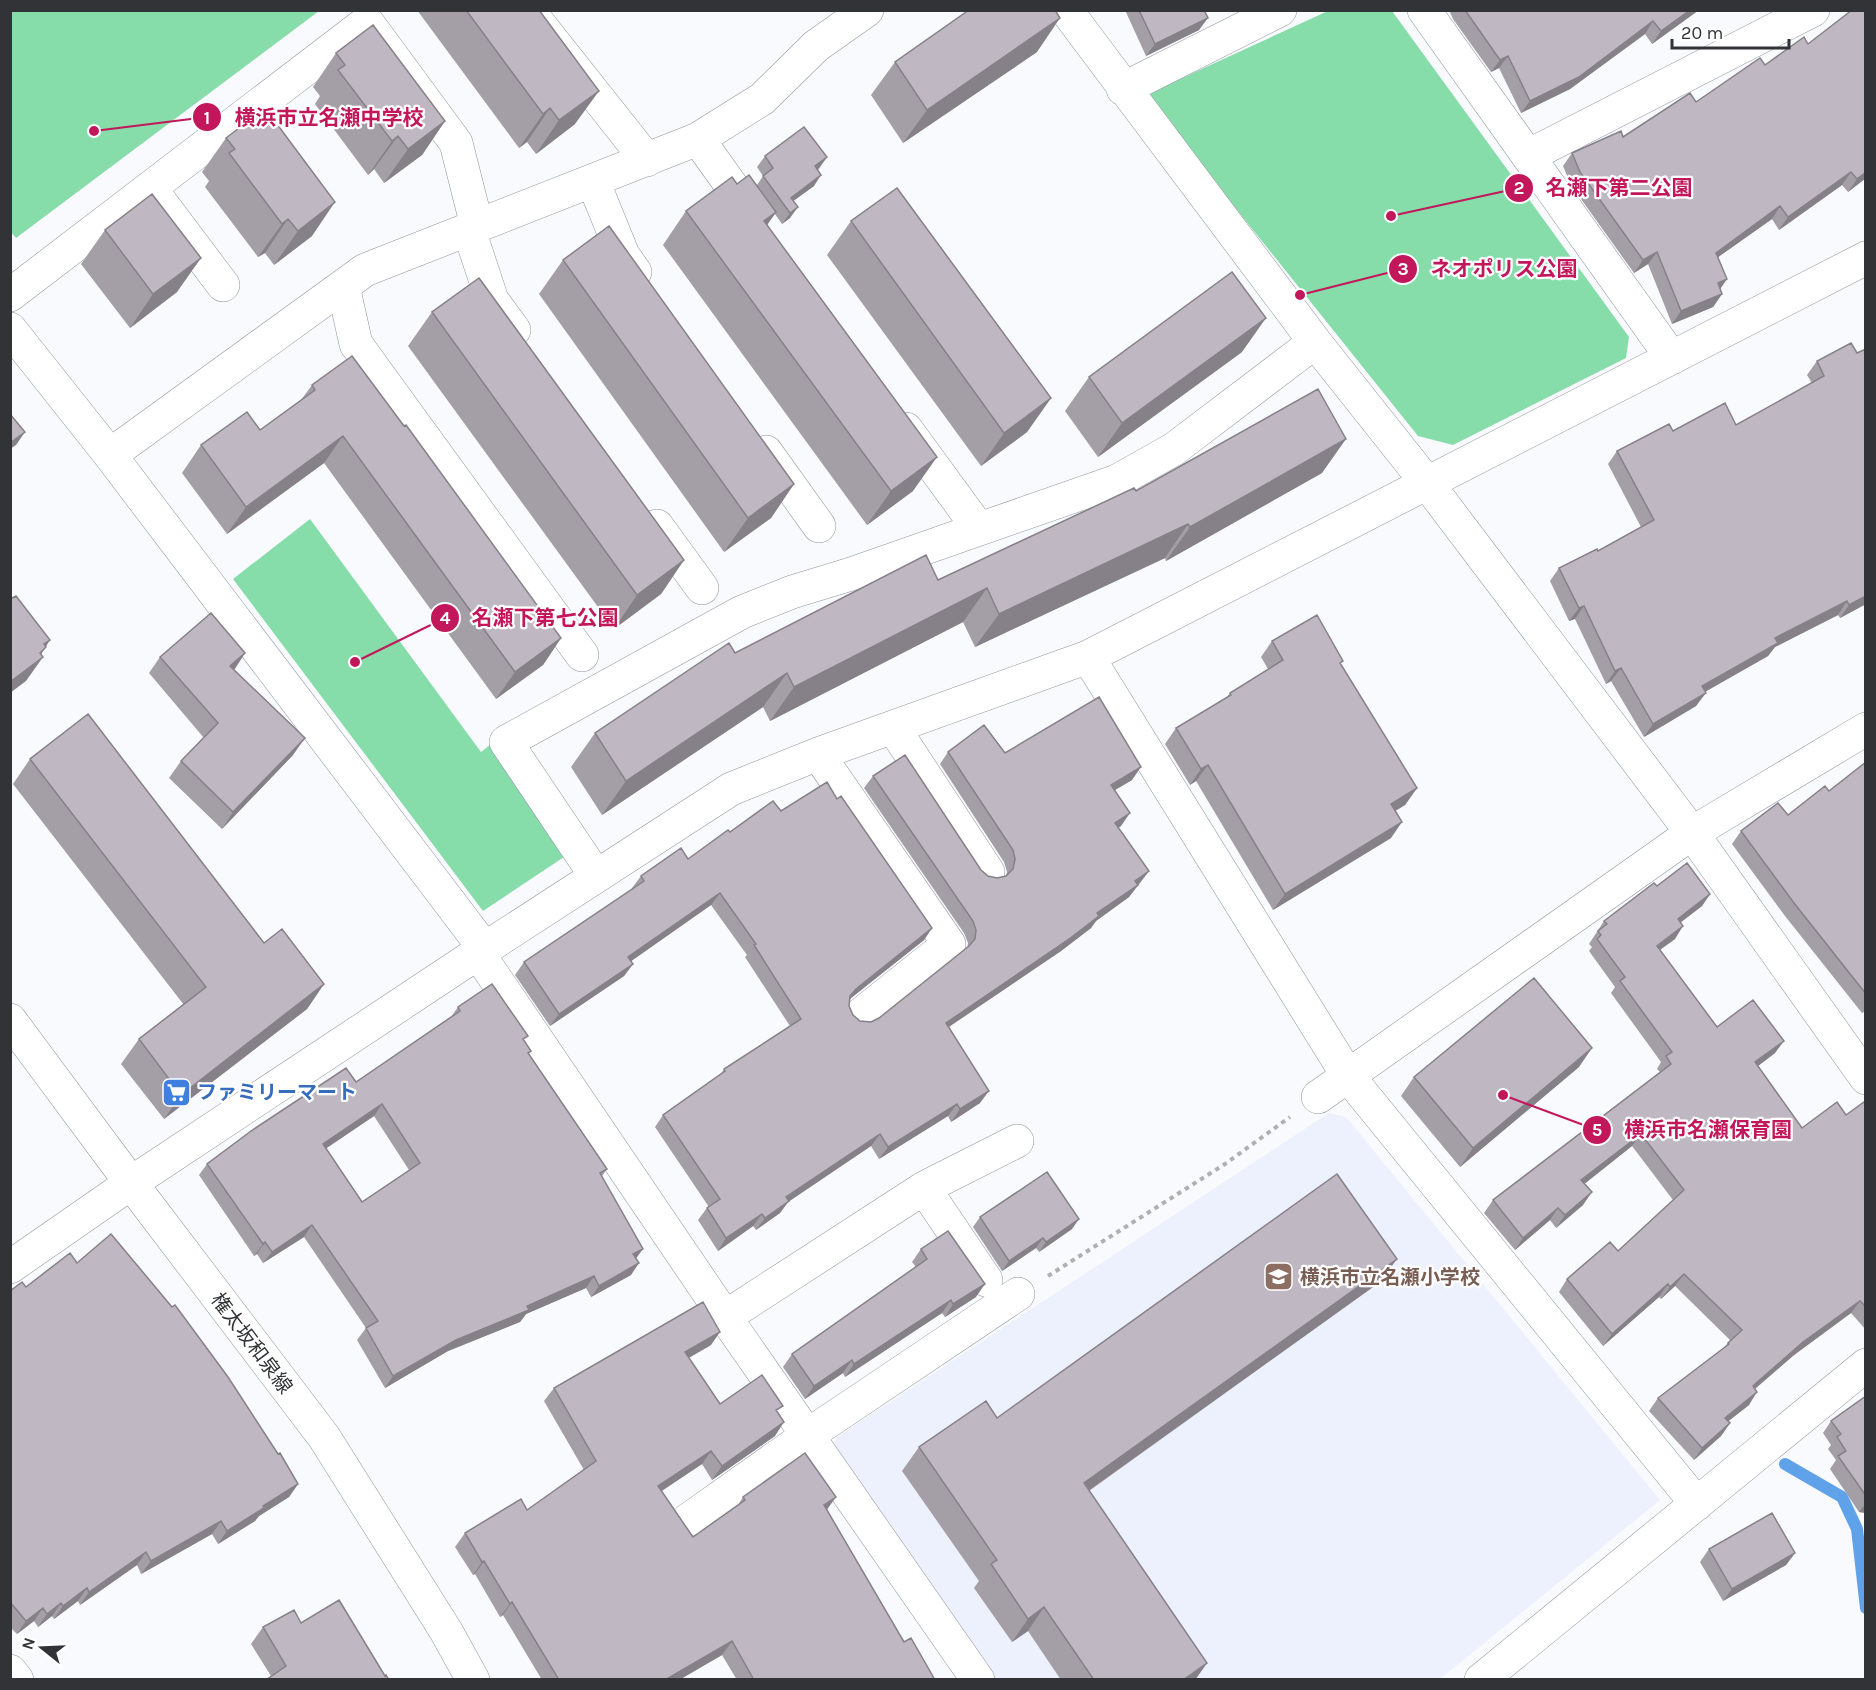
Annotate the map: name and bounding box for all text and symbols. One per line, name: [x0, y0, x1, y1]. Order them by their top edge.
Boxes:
scale bar: [1672, 12, 1789, 50]
text: 20 m: [1681, 22, 1723, 44]
callout: 横浜市立名瀬中学校: [192, 98, 435, 137]
text: 横浜市立名瀬中学校: [235, 106, 424, 130]
text: 1: [204, 107, 210, 129]
callout: 名瀬下第二公園: [1504, 168, 1705, 207]
text: 名瀬下第二公園: [1546, 176, 1693, 200]
text: 2: [1514, 177, 1524, 199]
callout: ネオポリス公園: [1388, 249, 1589, 288]
text: ネオポリス公園: [1431, 257, 1578, 281]
text: 3: [1397, 258, 1409, 280]
callout: 名瀬下第七公園: [430, 598, 631, 637]
text: 名瀬下第七公園: [472, 606, 619, 630]
text: 4: [440, 607, 451, 629]
supermarket icon: ファミリーマート: [160, 1076, 192, 1108]
place label: ファミリーマート: [197, 1081, 357, 1104]
callout: 横浜市名瀬保育園: [1582, 1110, 1804, 1149]
text: 横浜市名瀬保育園: [1624, 1118, 1792, 1142]
text: 5: [1592, 1119, 1602, 1141]
school or university icon: 横浜市立名瀬小学校: [1263, 1261, 1295, 1293]
place label: 横浜市立名瀬小学校: [1300, 1266, 1480, 1289]
street label: 権太坂和泉線: [206, 1288, 297, 1398]
north arrow: [12, 1618, 72, 1678]
text: N: [17, 1635, 39, 1652]

